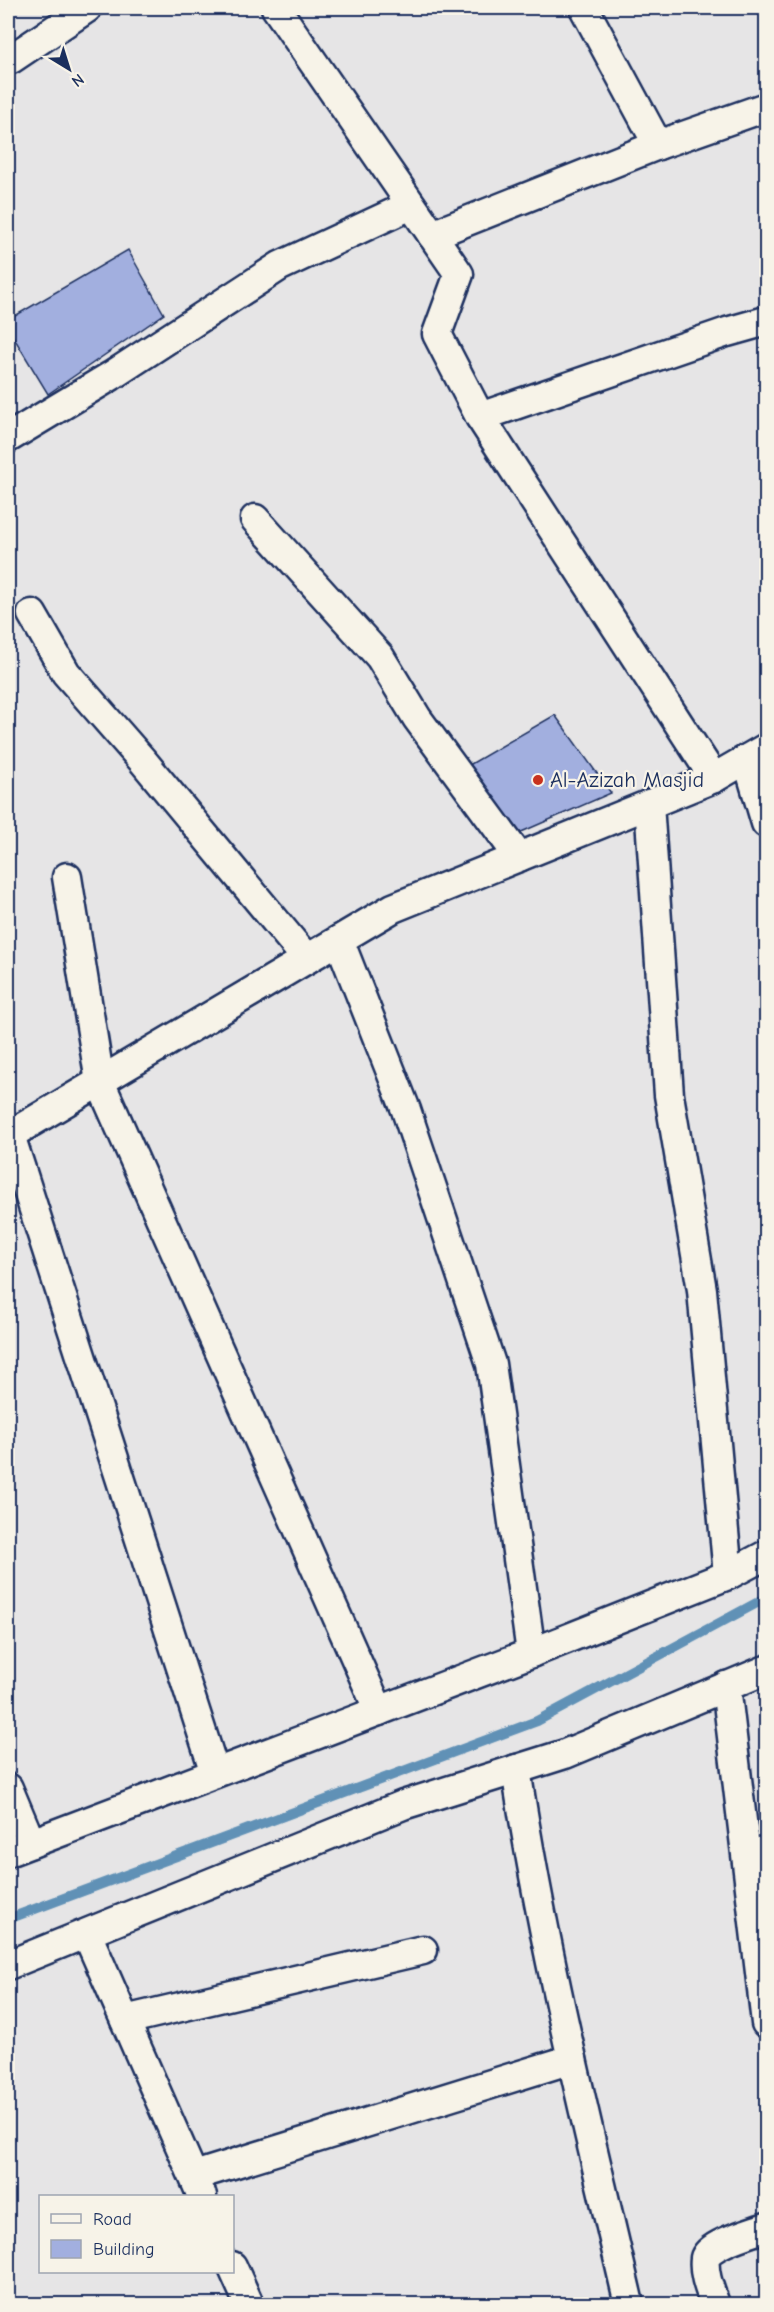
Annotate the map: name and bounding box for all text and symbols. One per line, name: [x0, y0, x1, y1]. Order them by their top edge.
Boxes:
north arrow: [39, 39, 99, 99]
text: N: [68, 70, 87, 90]
place label: Al-Azizah Masjid: [550, 767, 704, 793]
marker: Al-Azizah Masjid: [531, 773, 545, 787]
legend: [39, 2195, 234, 2273]
text: Road: [93, 2209, 132, 2230]
text: Building: [93, 2239, 155, 2260]

